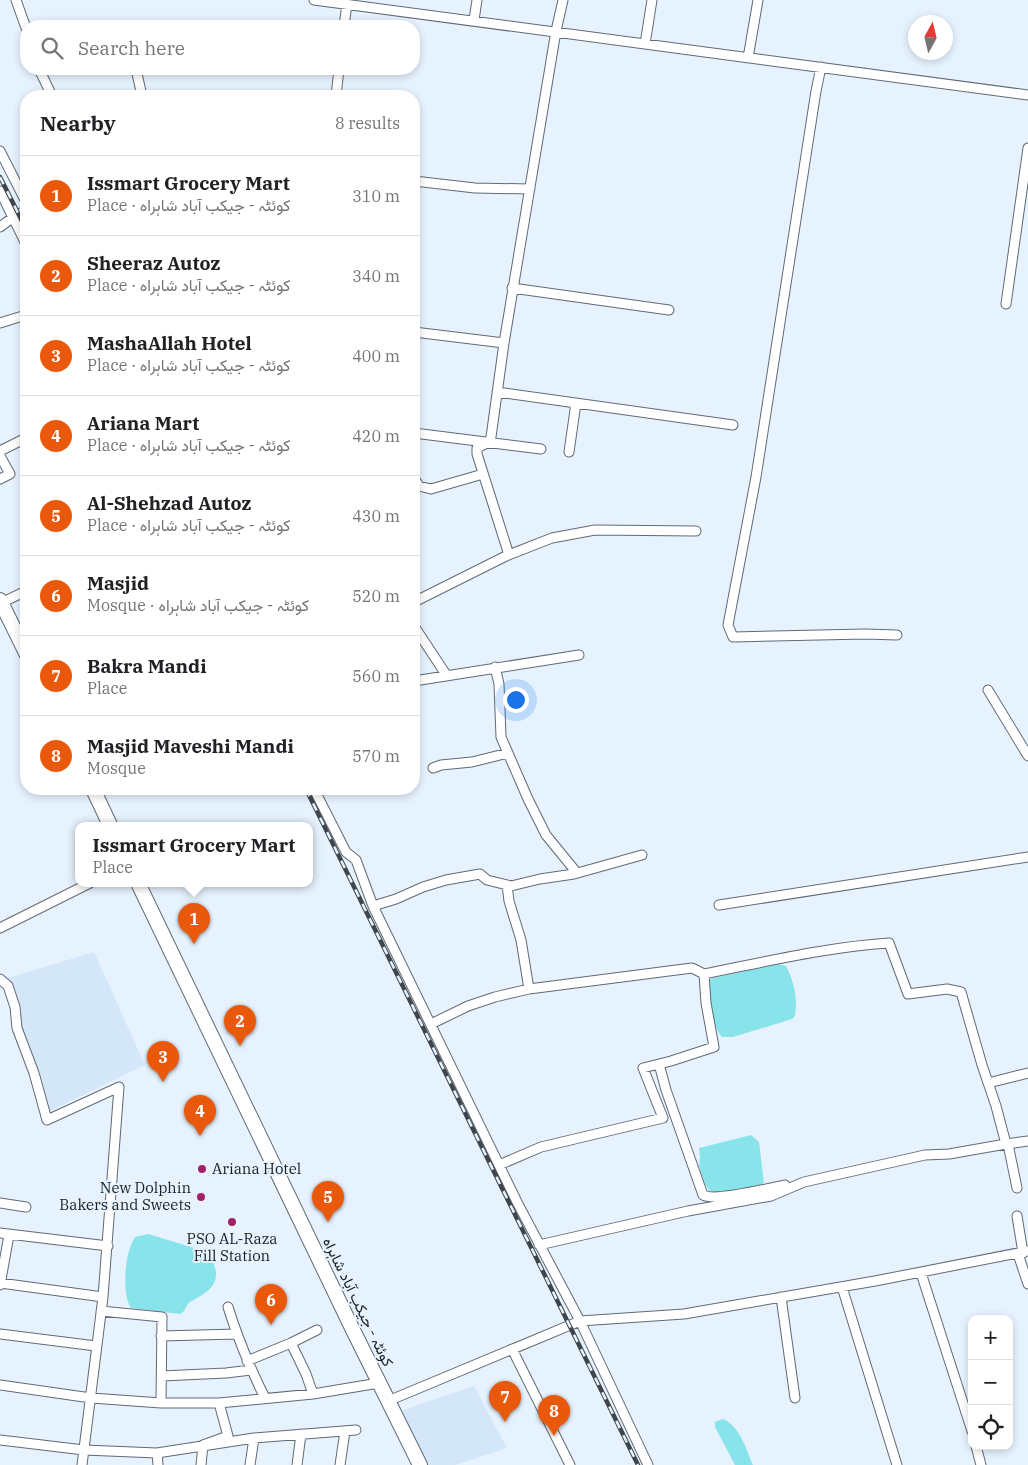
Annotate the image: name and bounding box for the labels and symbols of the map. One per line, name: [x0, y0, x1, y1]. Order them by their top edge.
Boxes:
north arrow: [908, 15, 953, 60]
your location: [503, 687, 529, 713]
pin: 1: [178, 903, 210, 944]
pin: 2: [224, 1005, 256, 1046]
pin: 3: [147, 1041, 179, 1082]
pin: 4: [184, 1095, 216, 1136]
place label: Ariana Hotel: [212, 1159, 301, 1178]
marker: Ariana Hotel: [196, 1163, 208, 1175]
place label: New Dolphin Bakers and Sweets: [59, 1178, 191, 1214]
pin: 5: [312, 1181, 344, 1222]
marker: New Dolphin Bakers and Sweets: [195, 1191, 207, 1203]
marker: PSO AL-Raza Fill Station: [226, 1216, 238, 1228]
place label: PSO AL-Raza Fill Station: [187, 1229, 278, 1265]
street label: کوئٹہ - جیکب آباد شاہراہ: [318, 1234, 398, 1370]
pin: 6: [255, 1284, 287, 1325]
pin: 7: [489, 1381, 521, 1422]
pin: 8: [538, 1395, 570, 1436]

